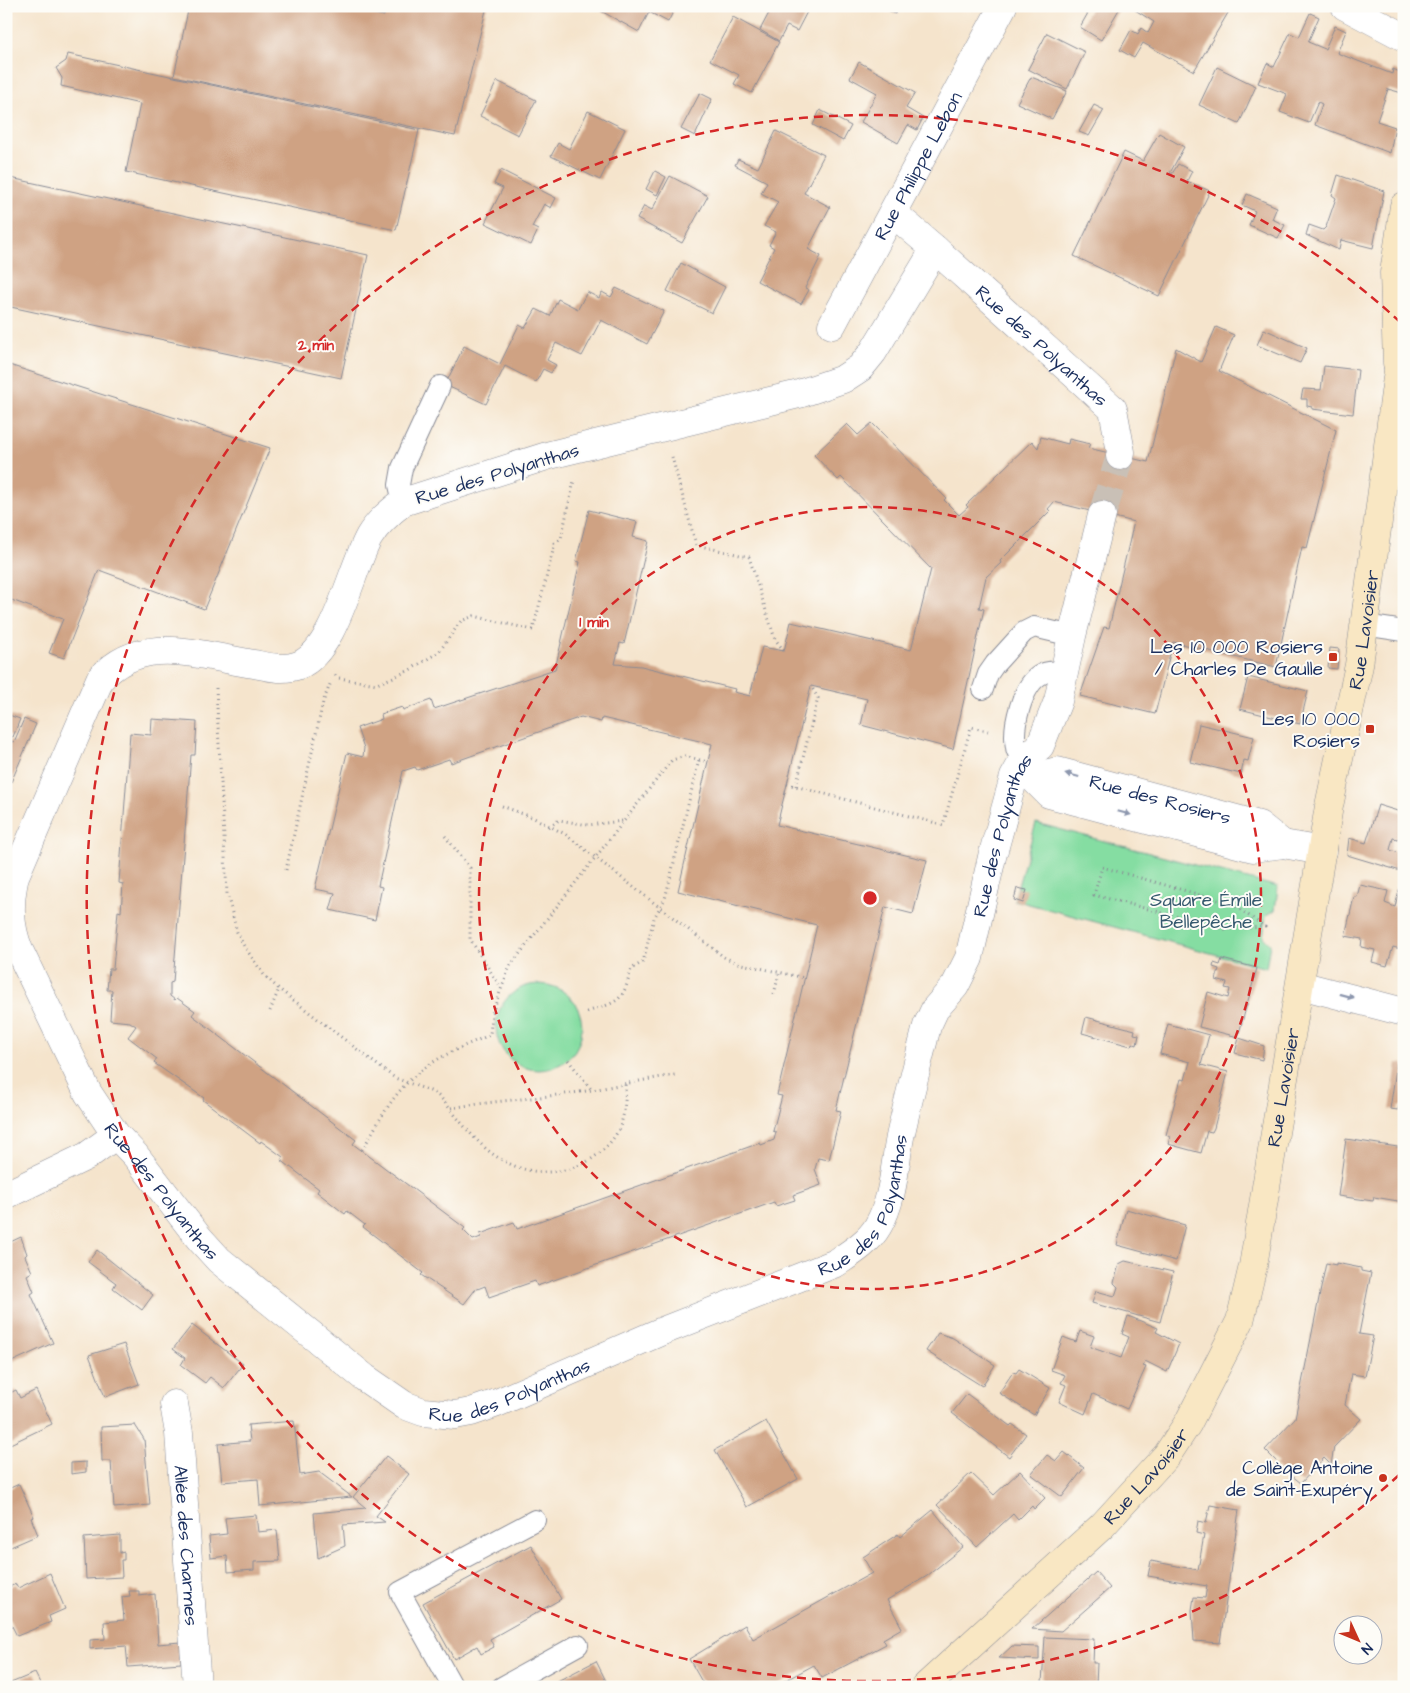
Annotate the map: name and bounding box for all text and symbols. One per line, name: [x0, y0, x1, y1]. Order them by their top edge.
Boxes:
street label: Rue Philippe Lebon: [868, 87, 970, 245]
street label: Rue des Polyanthas: [969, 280, 1113, 413]
text: 2 min: [297, 335, 335, 356]
street label: Rue des Polyanthas: [412, 437, 583, 513]
street label: Rue Lavoisier: [1342, 568, 1387, 692]
text: 1 min: [579, 612, 609, 633]
place label: Les 10 000 Rosiers / Charles De Gaulle: [1150, 634, 1323, 683]
marker: Les 10 000 Rosiers / Charles De Gaulle: [1327, 651, 1339, 663]
place label: Les 10 000 Rosiers: [1261, 706, 1360, 755]
marker: Les 10 000 Rosiers: [1364, 723, 1376, 735]
street label: Rue des Polyanthas: [967, 747, 1039, 920]
street label: Rue des Rosiers: [1086, 768, 1234, 832]
one-way arrow: [1065, 771, 1080, 779]
one-way arrow: [1117, 810, 1132, 818]
park label: Square Émile Bellepêche: [1150, 887, 1262, 936]
centre of rings: [861, 889, 879, 907]
one-way arrow: [1340, 993, 1355, 1001]
street label: Rue Lavoisier: [1261, 1025, 1307, 1149]
street label: Rue des Polyanthas: [97, 1118, 225, 1267]
street label: Rue des Polyanthas: [814, 1132, 915, 1284]
street label: Rue des Polyanthas: [428, 1352, 595, 1430]
street label: Rue Lavoisier: [1098, 1422, 1197, 1531]
place label: Collège Antoine de Saint-Exupéry: [1226, 1455, 1374, 1505]
street label: Allée des Charmes: [166, 1464, 205, 1627]
marker: Collège Antoine de Saint-Exupéry: [1377, 1472, 1389, 1484]
north arrow: [1332, 1616, 1382, 1666]
text: N: [1356, 1638, 1377, 1659]

